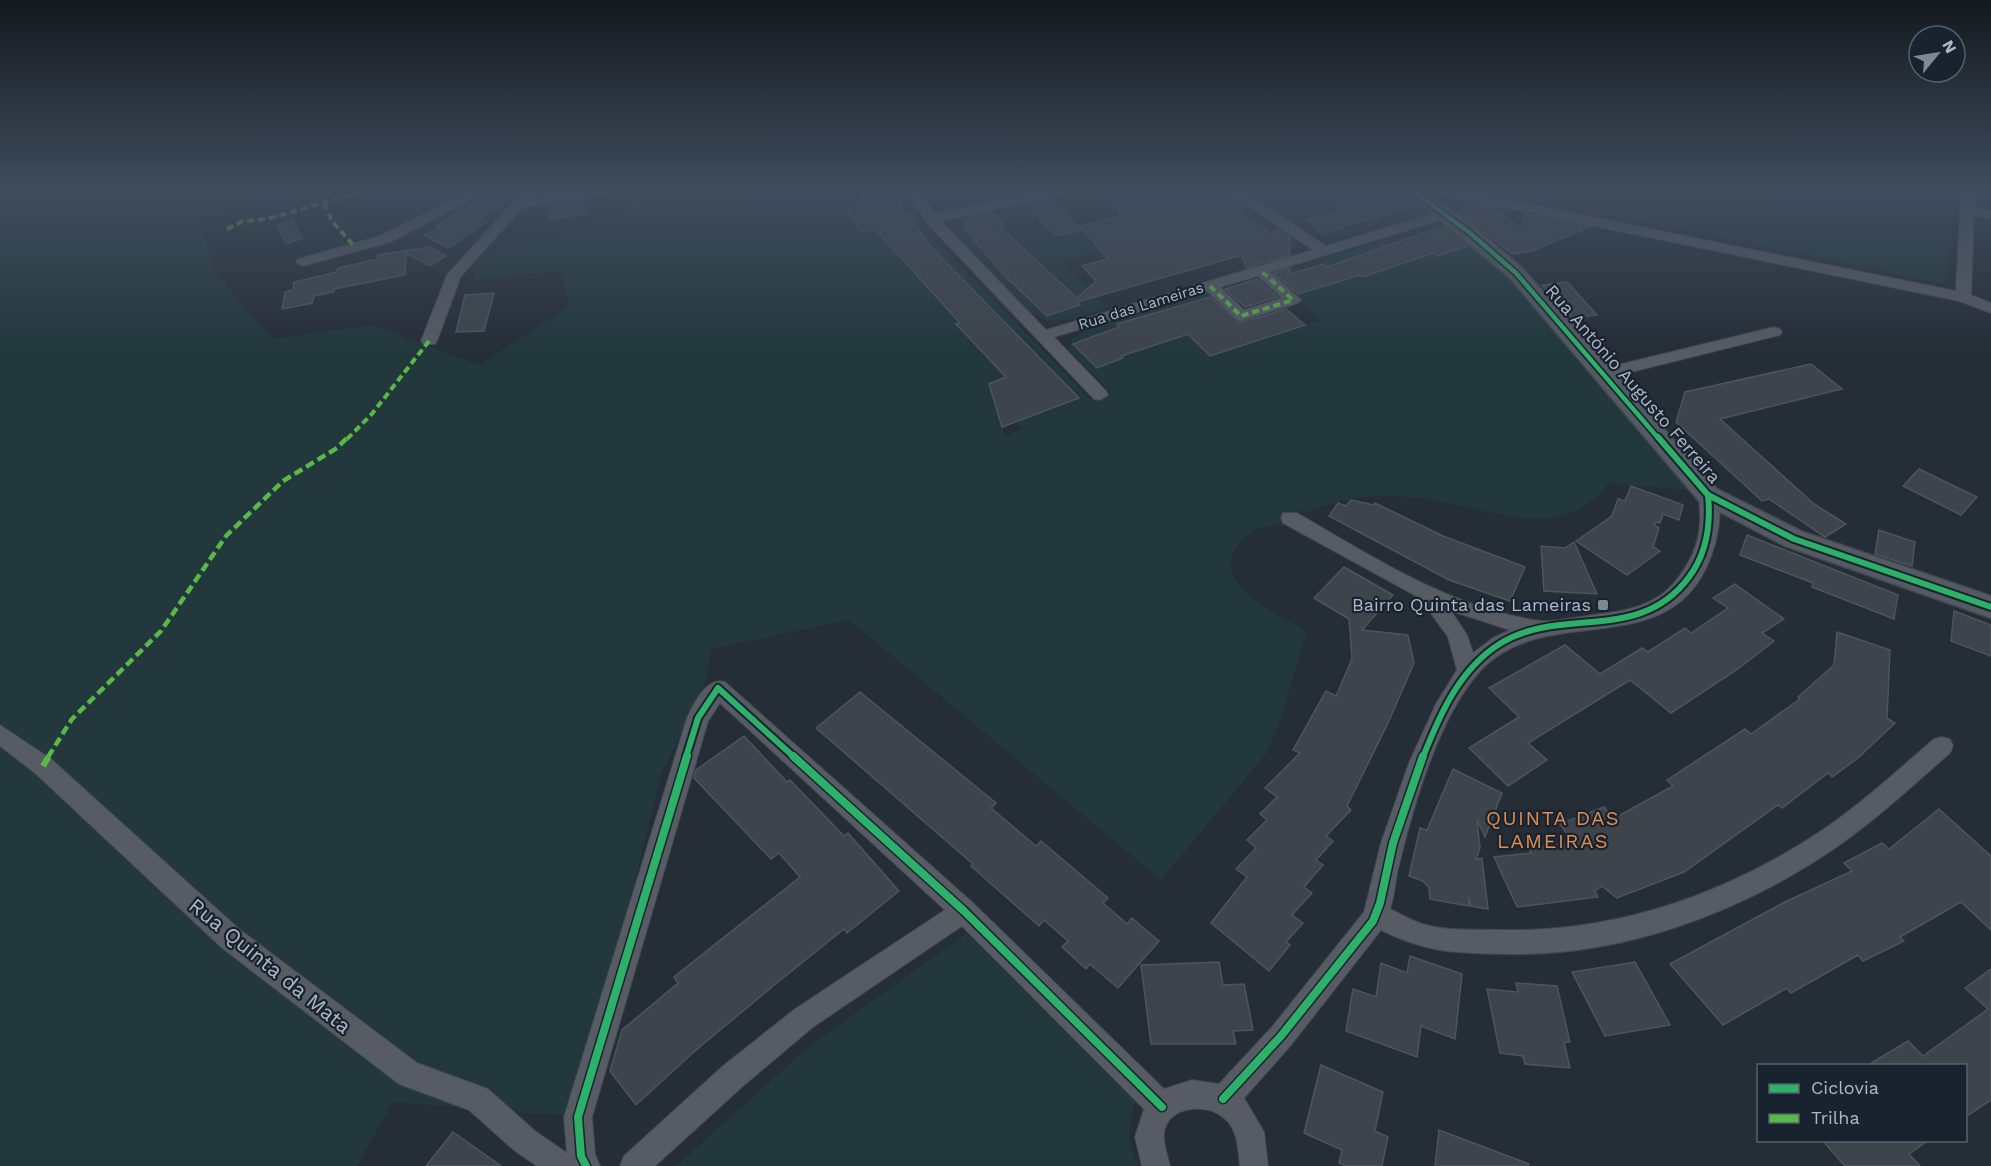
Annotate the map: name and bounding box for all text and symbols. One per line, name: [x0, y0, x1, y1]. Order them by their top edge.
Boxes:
north arrow: [1907, 24, 1967, 84]
text: N: [1938, 37, 1961, 57]
street label: Rua das Lameiras: [1076, 278, 1206, 334]
street label: Rua António Augusto Ferreira: [1541, 280, 1725, 487]
place label: Bairro Quinta das Lameiras: [1352, 594, 1591, 615]
marker: Bairro Quinta das Lameiras: [1596, 598, 1610, 612]
district label: QUINTA DAS LAMEIRAS: [1486, 806, 1620, 853]
street label: Rua Quinta da Mata: [184, 893, 357, 1039]
legend: [1757, 1064, 1967, 1142]
text: Ciclovia: [1811, 1077, 1879, 1098]
text: Trilha: [1811, 1107, 1860, 1128]

